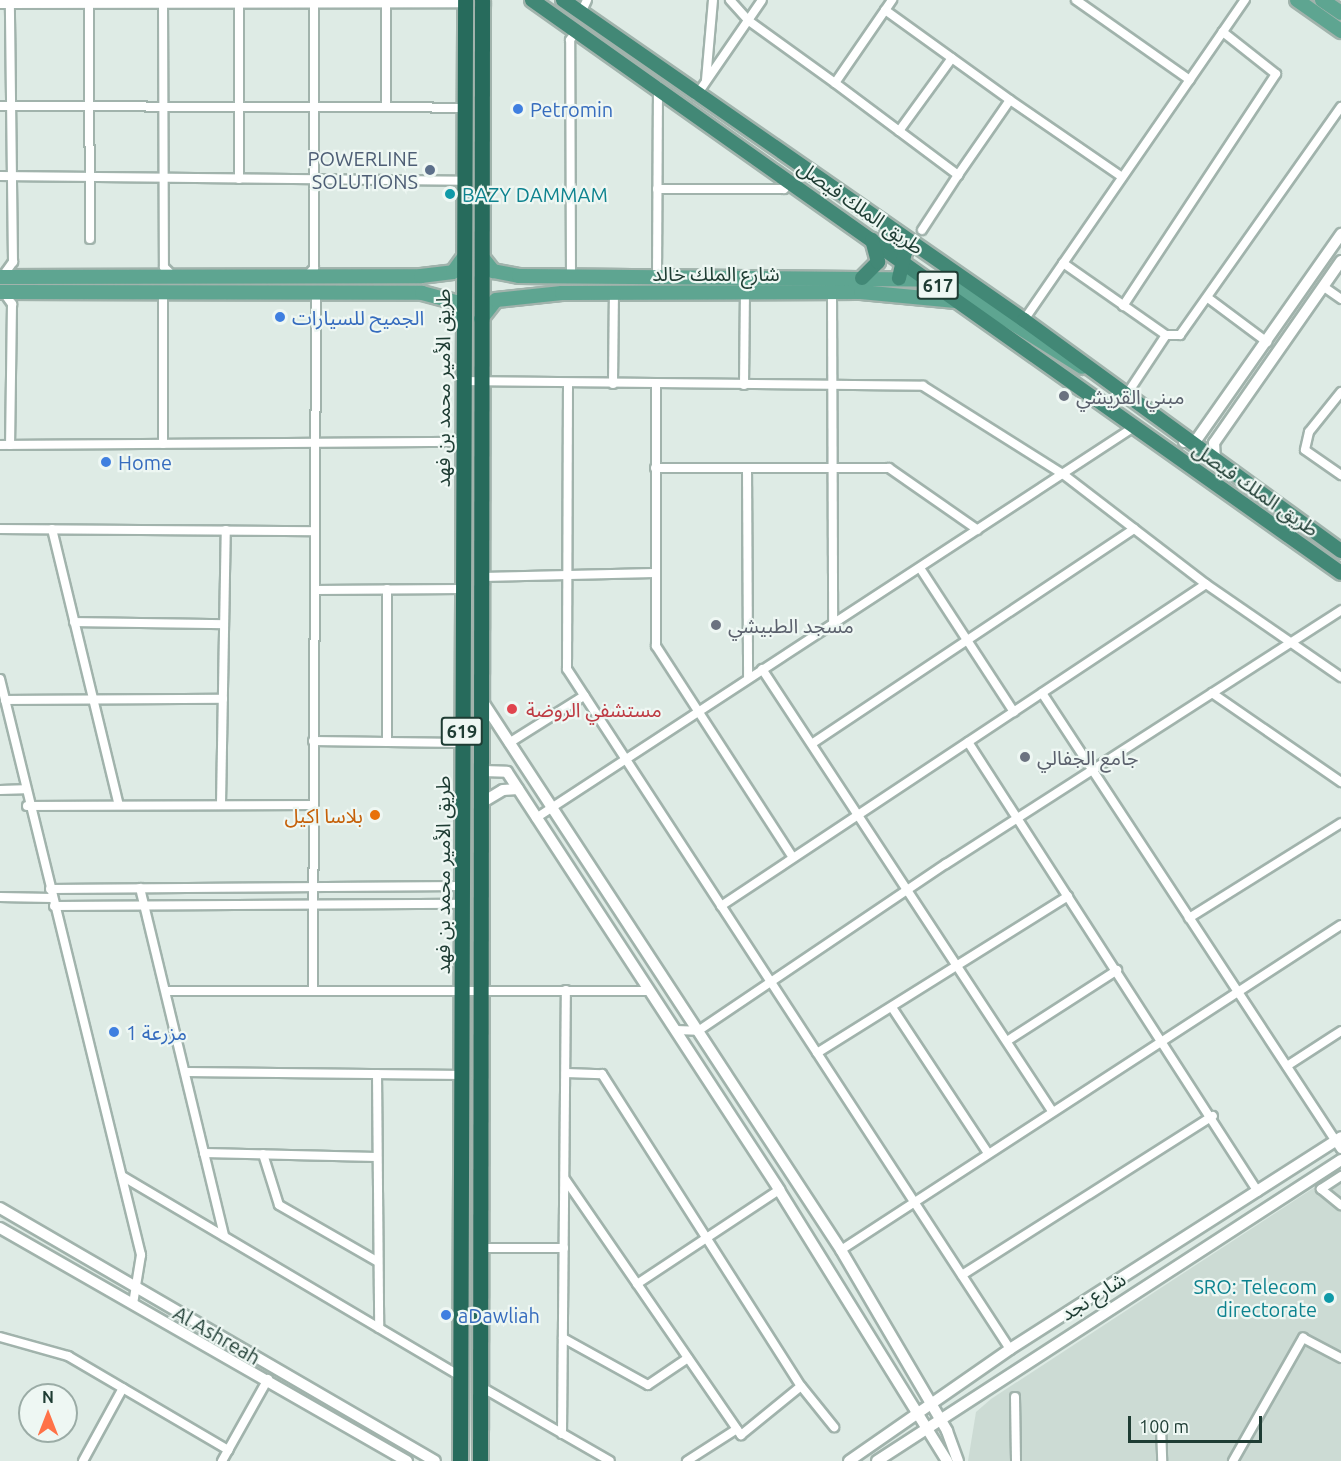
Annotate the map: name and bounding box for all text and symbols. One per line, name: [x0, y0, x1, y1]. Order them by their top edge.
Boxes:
place label: Petromin: [530, 97, 613, 121]
marker: Petromin: [511, 102, 525, 116]
place label: POWERLINE SOLUTIONS: [308, 146, 418, 193]
street label: طريق الملك فيصل: [793, 155, 929, 259]
marker: POWERLINE SOLUTIONS: [423, 163, 437, 177]
place label: BAZY DAMMAM: [462, 182, 608, 206]
marker: BAZY DAMMAM: [443, 187, 457, 201]
street label: شارع الملك خالد: [652, 261, 780, 285]
road number: 617: [916, 270, 960, 300]
street label: طريق الأمير محمد بن فهد: [430, 289, 454, 487]
place label: الجميح للسيارات: [292, 305, 424, 329]
marker: الجميح للسيارات: [273, 310, 287, 324]
place label: مبني القريشي: [1076, 384, 1184, 408]
marker: مبني القريشي: [1057, 389, 1071, 403]
street label: طريق الملك فيصل: [1188, 437, 1324, 541]
place label: Home: [118, 450, 172, 474]
marker: Home: [99, 455, 113, 469]
place label: مسجد الطبيشي: [728, 613, 854, 637]
marker: مسجد الطبيشي: [709, 618, 723, 632]
place label: مستشفي الروضة: [526, 697, 662, 721]
marker: مستشفي الروضة: [503, 700, 521, 718]
road number: 619: [440, 716, 484, 746]
place label: جامع الجفالي: [1037, 745, 1139, 769]
marker: جامع الجفالي: [1018, 750, 1032, 764]
street label: طريق الأمير محمد بن فهد: [430, 776, 454, 974]
place label: بلاسا اكيل: [285, 803, 363, 827]
marker: بلاسا اكيل: [368, 808, 382, 822]
place label: مزرعة 1: [126, 1020, 187, 1044]
marker: مزرعة 1: [107, 1025, 121, 1039]
street label: شارع نجد: [1056, 1267, 1130, 1325]
place label: SRO: Telecom directorate: [1193, 1274, 1317, 1321]
marker: SRO: Telecom directorate: [1322, 1291, 1336, 1305]
street label: Al Ashreah: [169, 1300, 265, 1370]
place label: aDawliah: [458, 1303, 540, 1327]
marker: aDawliah: [439, 1308, 453, 1322]
north arrow: [18, 1383, 78, 1443]
text: N: [42, 1388, 54, 1406]
scale bar: [1131, 1404, 1264, 1442]
text: 100 m: [1139, 1416, 1189, 1436]

